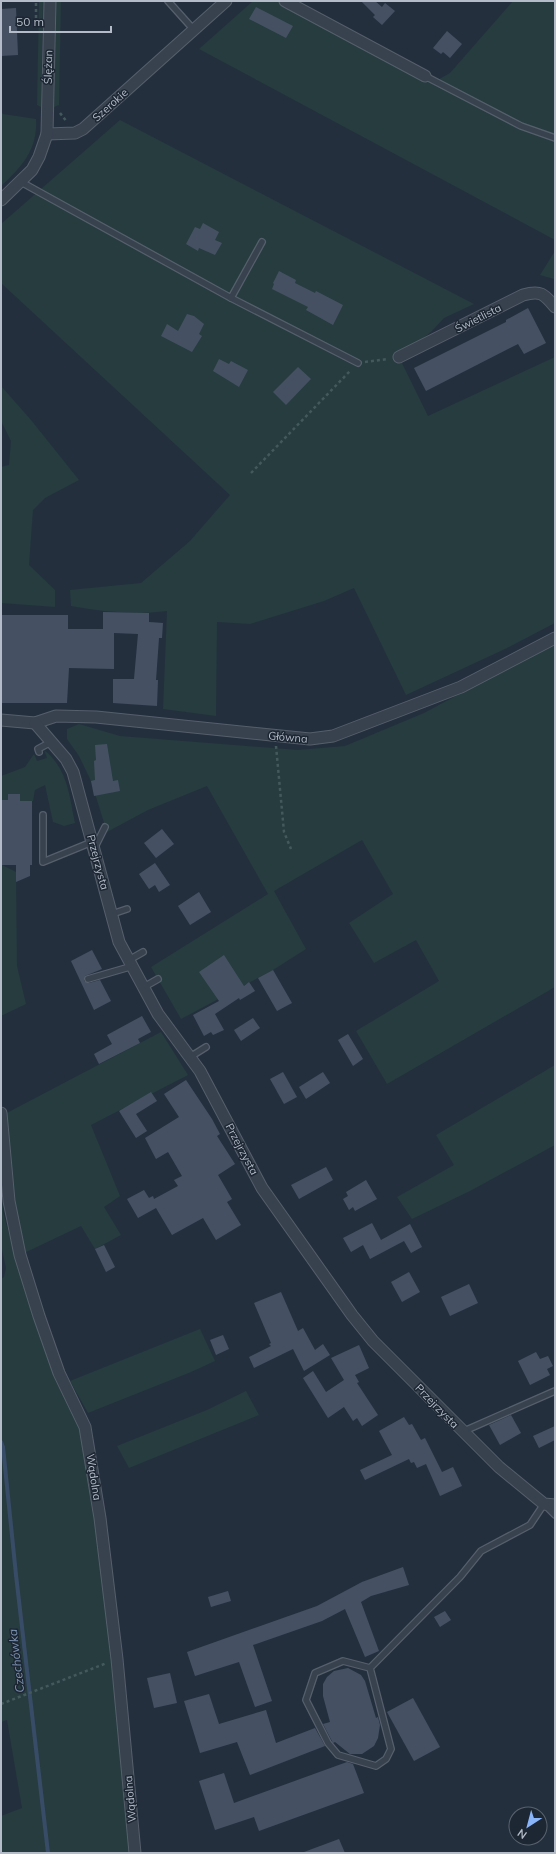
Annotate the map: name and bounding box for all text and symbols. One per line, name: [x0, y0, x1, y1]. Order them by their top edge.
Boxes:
scale bar: [10, 8, 111, 34]
text: 50 m: [16, 14, 44, 29]
street label: Ślężan: [41, 50, 55, 84]
street label: Szerokie: [89, 85, 131, 125]
street label: Świetlista: [453, 300, 503, 336]
street label: Główna: [268, 728, 308, 746]
street label: Przejrzysta: [84, 833, 112, 891]
street label: Przejrzysta: [223, 1121, 261, 1177]
street label: Przejrzysta: [412, 1381, 462, 1431]
street label: Wądolna: [83, 1453, 105, 1501]
water label: Czechówka: [5, 1628, 27, 1694]
street label: Wądolna: [121, 1775, 139, 1823]
north arrow: [508, 1806, 548, 1846]
text: N: [515, 1826, 530, 1842]

